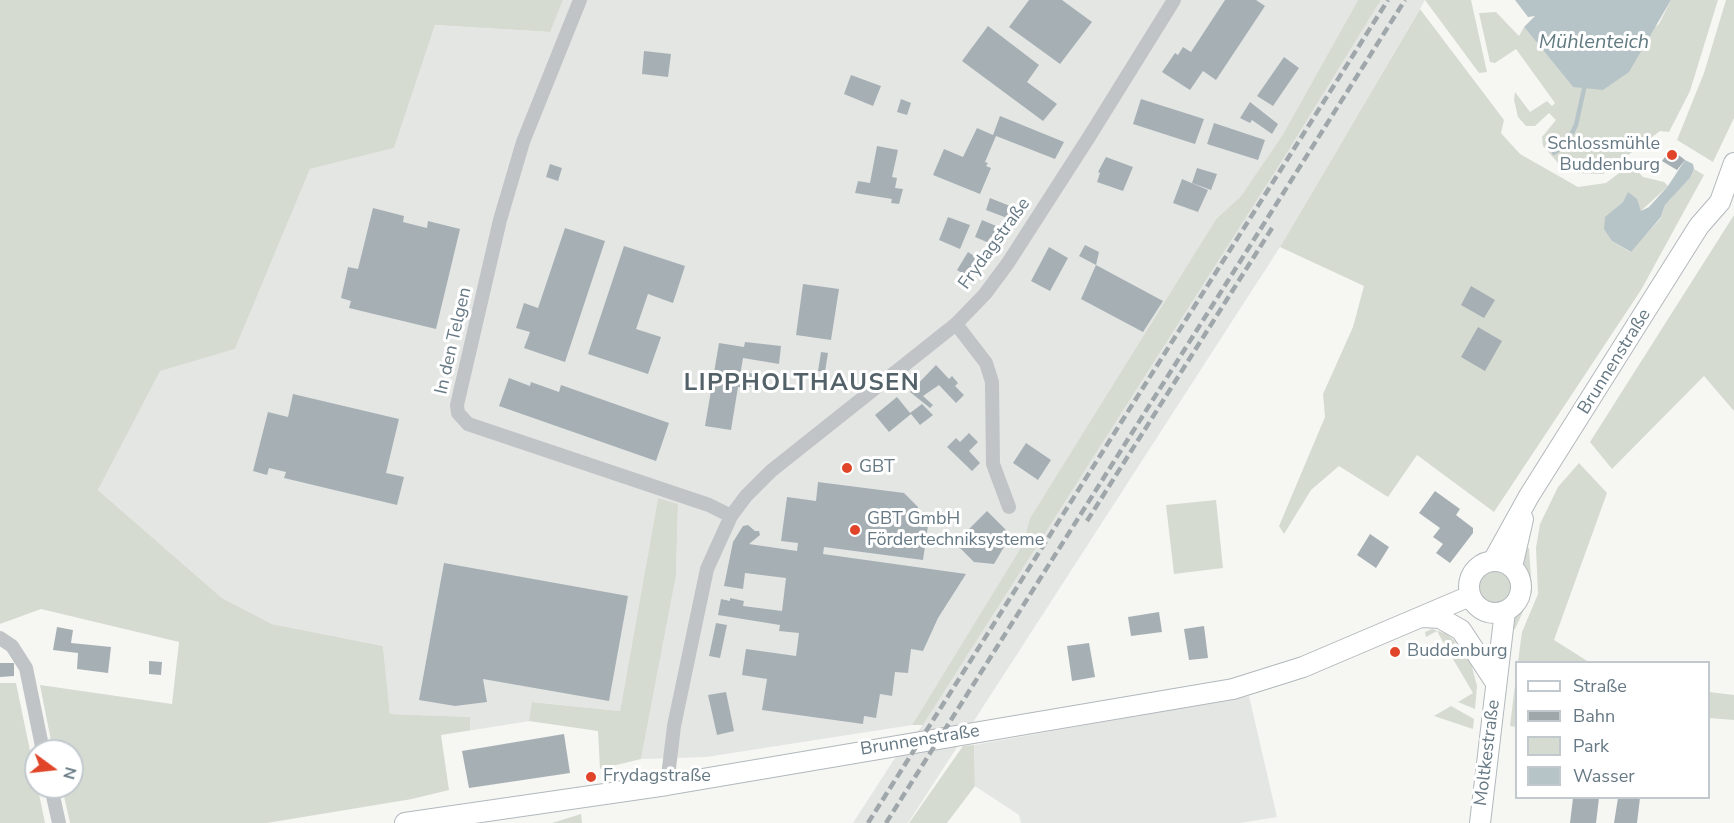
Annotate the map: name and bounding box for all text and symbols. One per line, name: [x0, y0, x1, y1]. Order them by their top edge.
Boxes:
water label: Mühlenteich: [1539, 31, 1649, 55]
place label: Schlossmühle Buddenburg: [1547, 134, 1660, 176]
marker: Schlossmühle Buddenburg: [1665, 148, 1679, 162]
street label: Frydagstraße: [955, 194, 1035, 294]
street label: In den Telgen: [431, 285, 477, 397]
street label: Brunnenstraße: [1574, 305, 1656, 419]
district label: LIPPHOLTHAUSEN: [684, 370, 920, 398]
place label: GBT: [859, 457, 895, 479]
marker: GBT: [840, 461, 854, 475]
place label: GBT GmbH Fördertechniksysteme: [867, 509, 1044, 552]
marker: GBT GmbH Fördertechniksysteme: [848, 523, 862, 537]
place label: Buddenburg: [1407, 641, 1508, 663]
marker: Buddenburg: [1388, 645, 1402, 659]
legend: [1515, 661, 1710, 799]
text: Straße: [1573, 674, 1627, 698]
street label: Moltkestraße: [1471, 699, 1505, 807]
text: Bahn: [1573, 704, 1615, 728]
street label: Brunnenstraße: [859, 721, 981, 761]
text: Park: [1573, 734, 1609, 758]
north arrow: [24, 739, 84, 799]
text: Wasser: [1573, 764, 1635, 788]
text: N: [57, 765, 82, 782]
place label: Frydagstraße: [603, 766, 711, 788]
marker: Frydagstraße: [584, 770, 598, 784]

